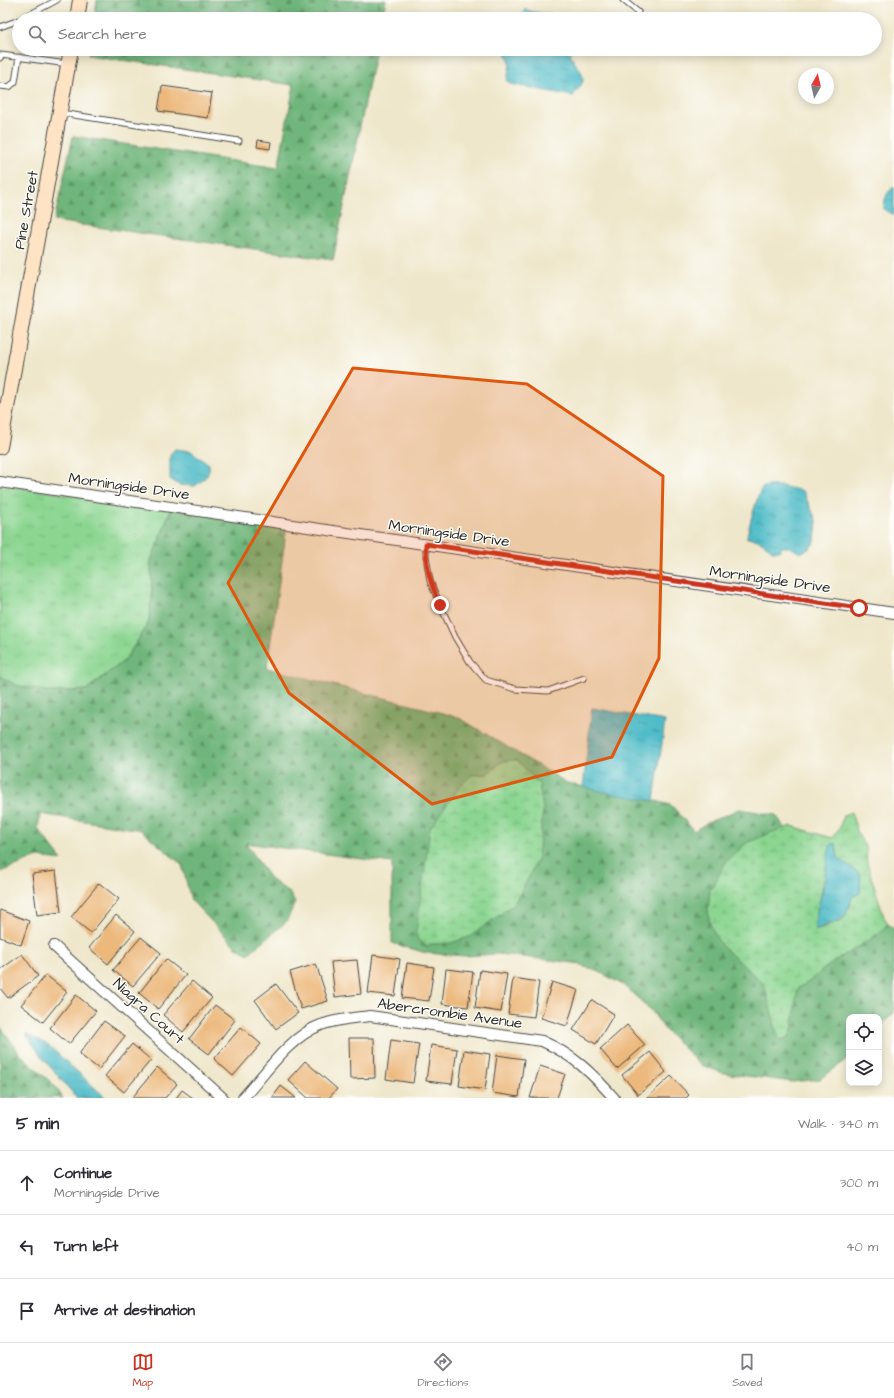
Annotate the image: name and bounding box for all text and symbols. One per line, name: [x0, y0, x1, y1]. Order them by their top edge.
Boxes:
search box: [12, 12, 882, 56]
icon: search: [26, 23, 48, 45]
text: Search here: [58, 24, 147, 45]
north arrow: [798, 68, 834, 104]
street label: Pine Street: [9, 169, 44, 251]
street label: Morningside Drive: [67, 468, 191, 506]
street label: Morningside Drive: [387, 515, 511, 553]
street label: Morningside Drive: [708, 561, 832, 599]
route end: [431, 596, 449, 614]
route start: [850, 599, 868, 617]
street label: Niagra Court: [108, 973, 189, 1050]
street label: Abercrombie Avenue: [376, 993, 524, 1034]
map controls: [846, 1014, 882, 1086]
button: locate: [846, 1014, 882, 1050]
button: layers: [846, 1050, 882, 1086]
text: 5 min: [16, 1112, 59, 1136]
text: Walk · 340 m: [798, 1115, 878, 1133]
text: Continue: [54, 1163, 112, 1184]
icon: ahead: [16, 1172, 38, 1194]
text: 300 m: [840, 1174, 878, 1192]
text: Morningside Drive: [54, 1184, 160, 1202]
icon: left: [16, 1236, 38, 1258]
text: Turn left: [54, 1236, 118, 1257]
text: 40 m: [846, 1238, 878, 1256]
icon: arrive: [16, 1300, 38, 1322]
text: Arrive at destination: [54, 1300, 195, 1321]
tab: Map: [132, 1351, 154, 1390]
tab: Directions: [417, 1351, 469, 1390]
tab: Saved: [732, 1351, 762, 1390]

